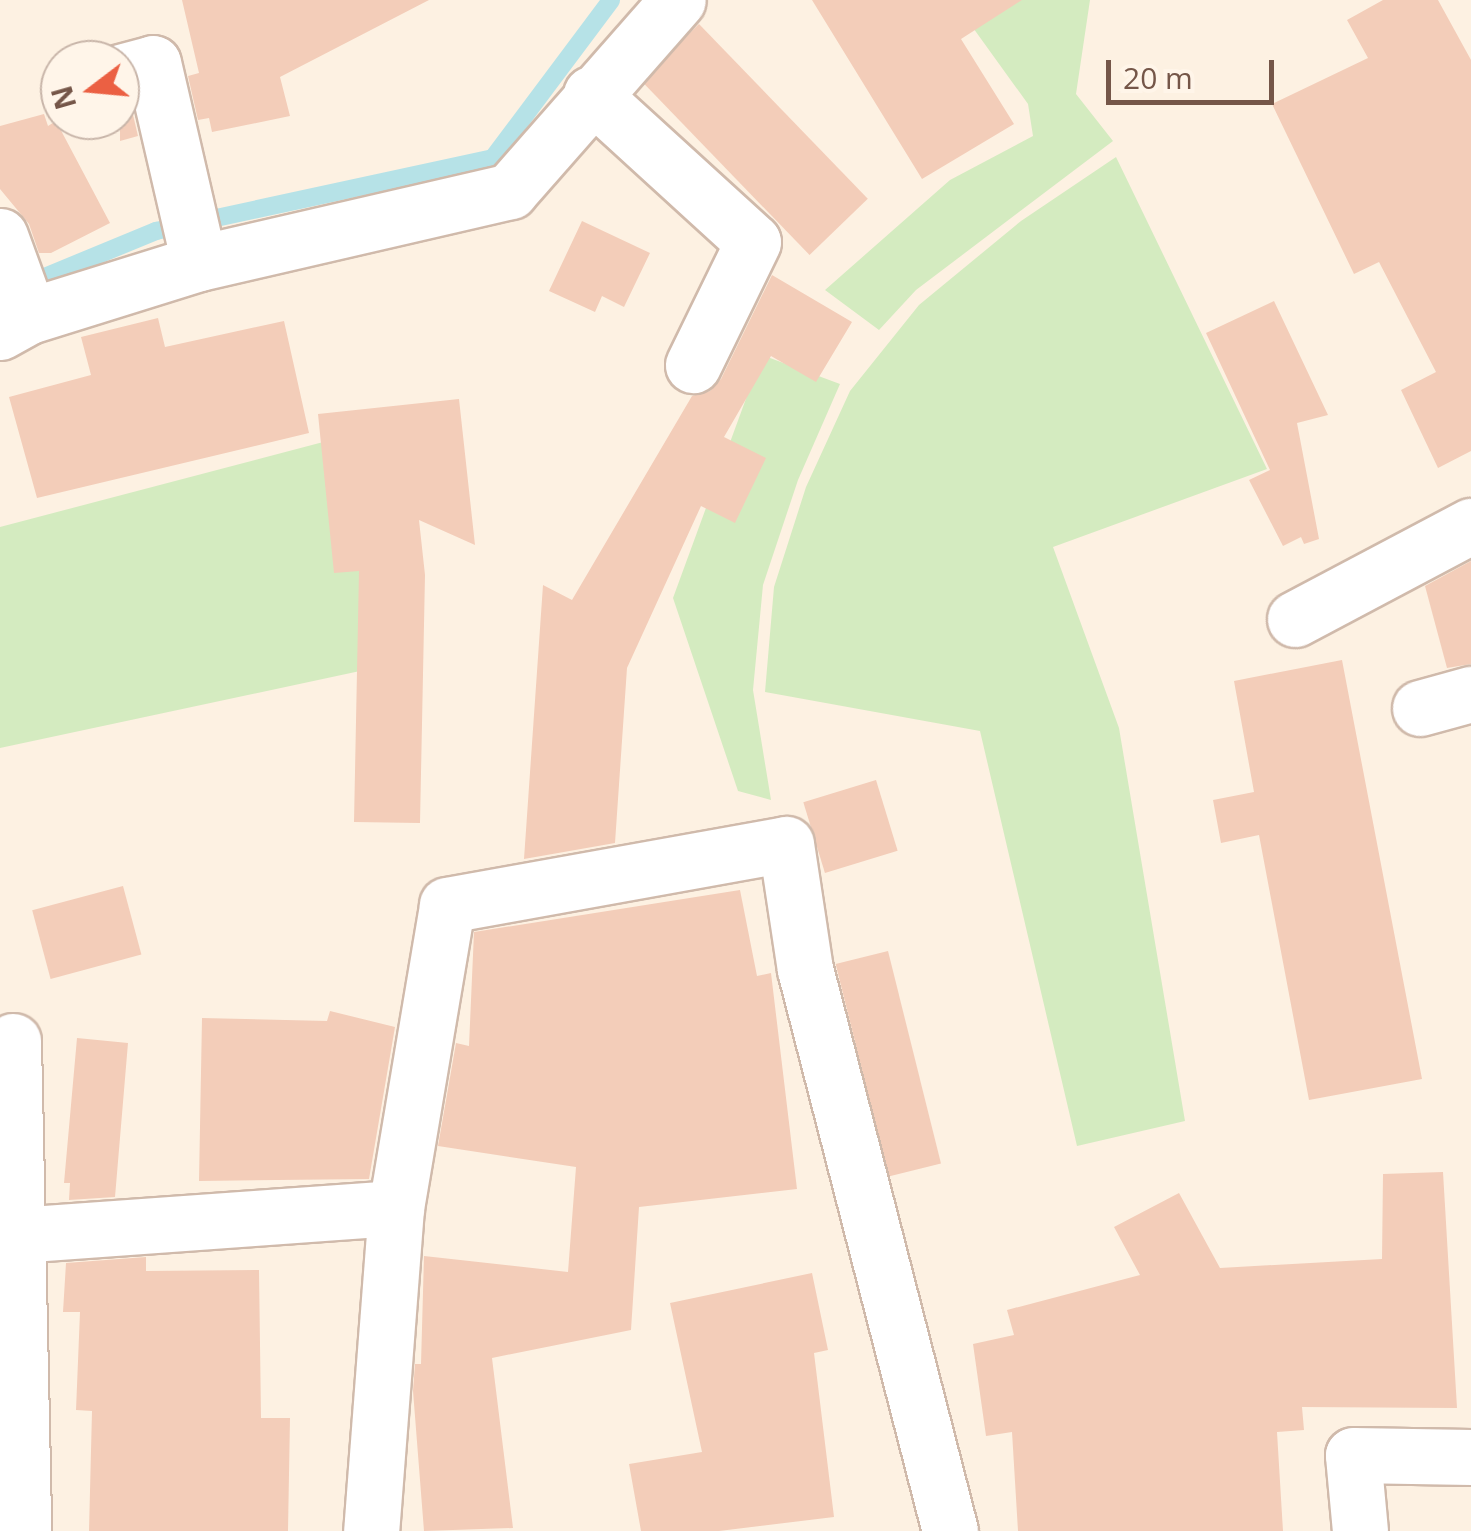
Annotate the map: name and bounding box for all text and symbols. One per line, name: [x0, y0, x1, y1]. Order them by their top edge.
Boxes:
north arrow: [40, 40, 140, 140]
scale bar: [1111, 40, 1278, 102]
text: 20 m: [1123, 57, 1193, 98]
text: N: [42, 82, 84, 114]

